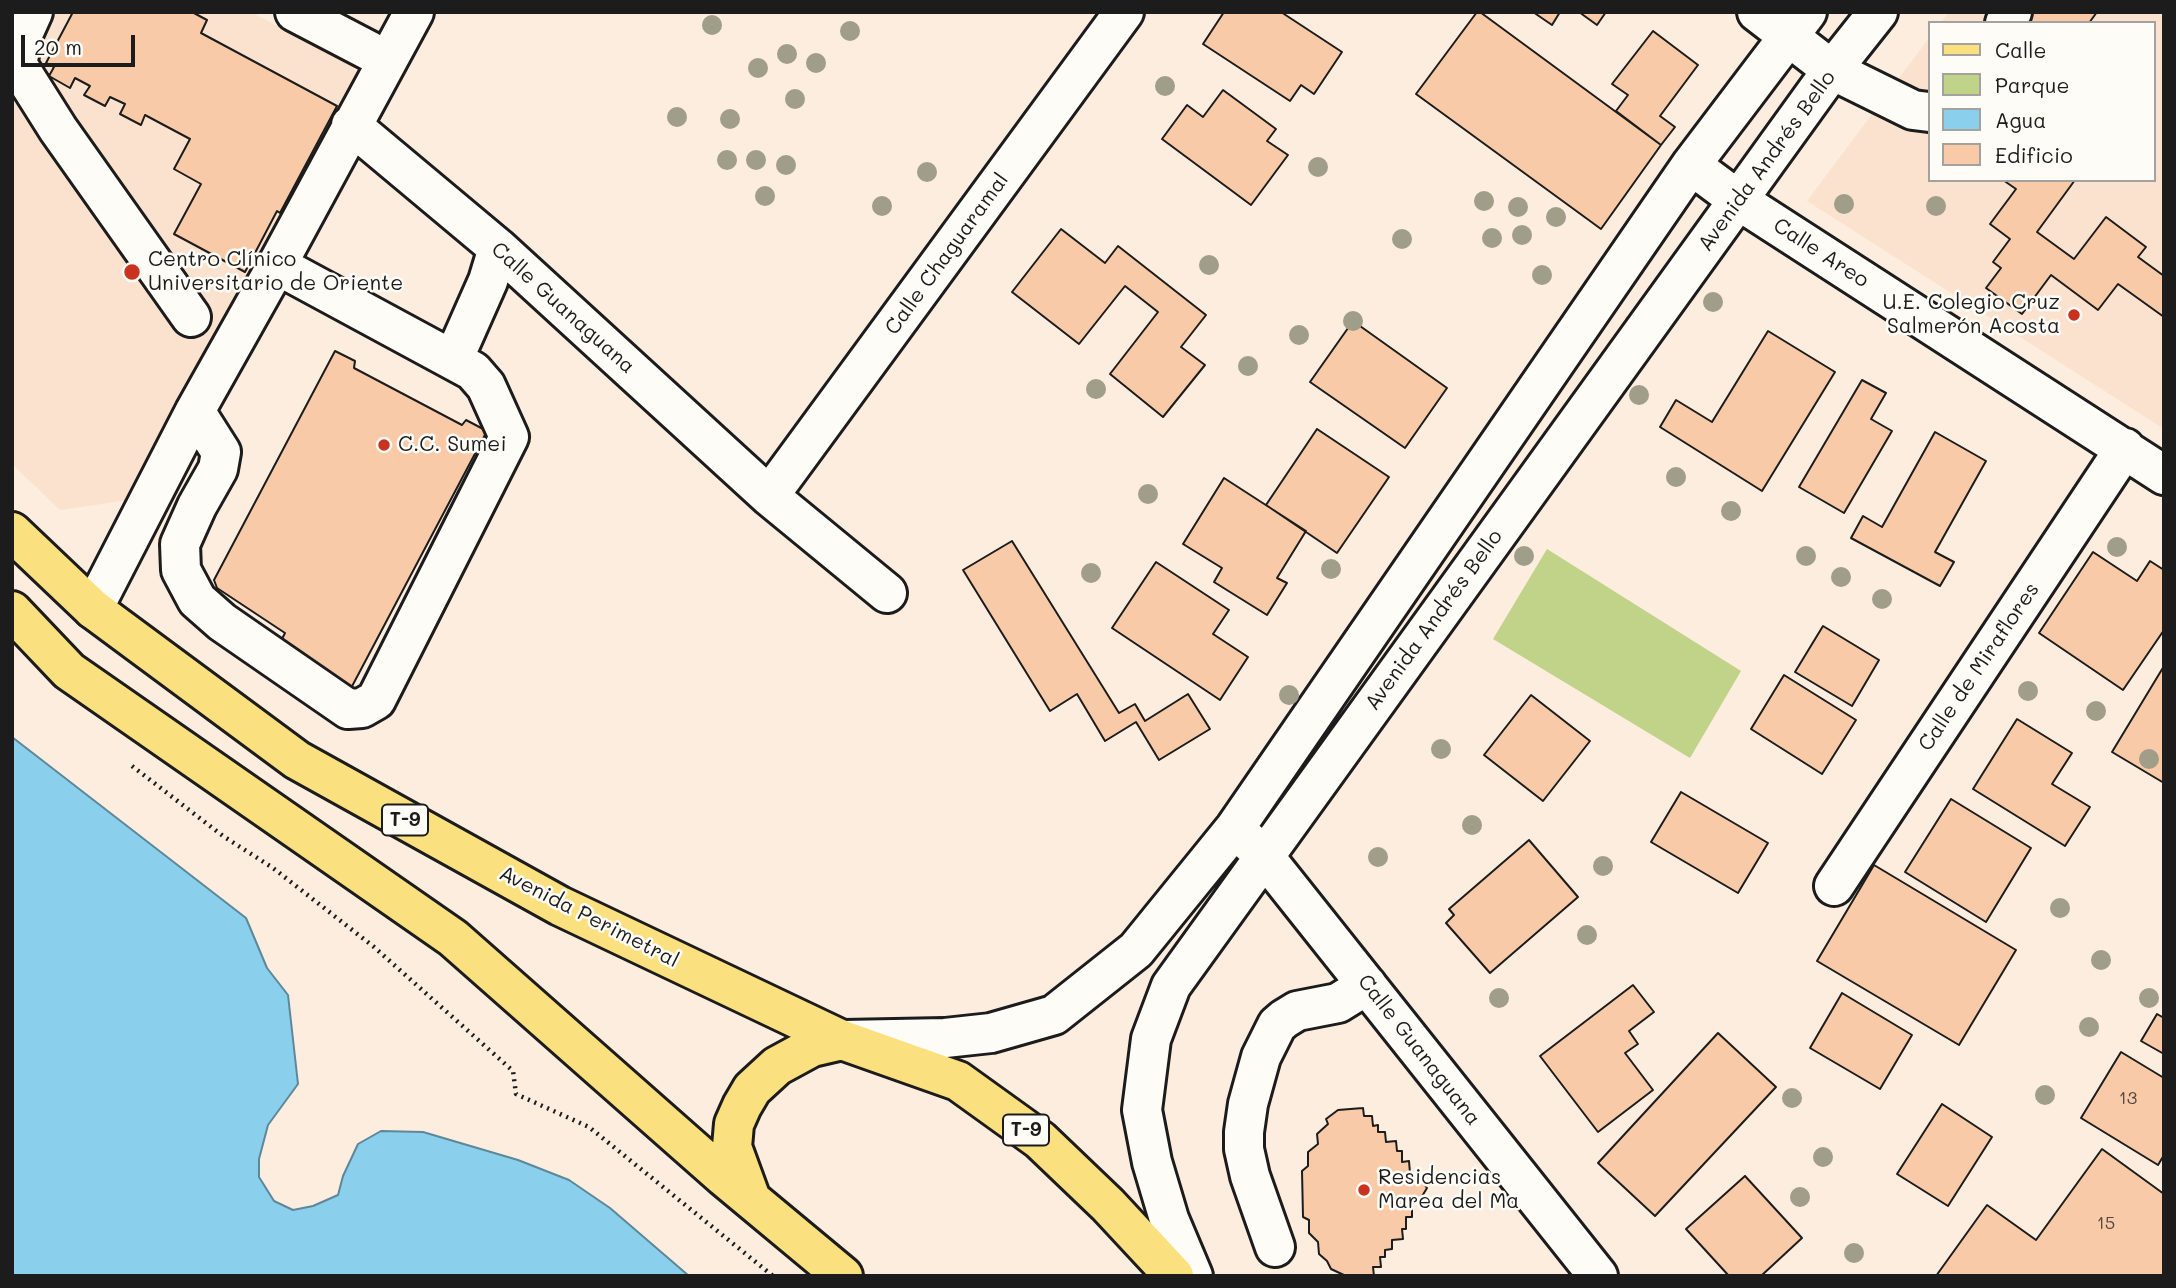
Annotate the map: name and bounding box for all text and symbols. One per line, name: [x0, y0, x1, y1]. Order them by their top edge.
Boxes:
scale bar: [24, 21, 138, 65]
legend: [1927, 21, 2155, 182]
text: 20 m: [34, 33, 82, 60]
text: Calle: [1995, 36, 2047, 63]
street label: Avenida Andrés Bello: [1693, 66, 1841, 256]
text: Parque: [1995, 71, 2069, 98]
text: Agua: [1995, 106, 2046, 133]
text: Edificio: [1995, 141, 2073, 168]
street label: Calle Chaguaramal: [880, 168, 1014, 340]
street label: Calle Areo: [1768, 213, 1874, 293]
street label: Calle Guanaguana: [486, 237, 640, 379]
place label: Centro Clínico Universitario de Oriente: [148, 247, 403, 297]
marker: Centro Clínico Universitario de Oriente: [122, 262, 142, 282]
place label: U.E. Colegio Cruz Salmerón Acosta: [1883, 290, 2060, 340]
marker: U.E. Colegio Cruz Salmerón Acosta: [2066, 307, 2082, 323]
place label: C.C. Sumei: [398, 432, 507, 458]
marker: C.C. Sumei: [376, 437, 392, 453]
street label: Avenida Andrés Bello: [1360, 525, 1508, 715]
street label: Calle de Miraflores: [1913, 578, 2045, 756]
road number: T-9: [382, 804, 428, 835]
street label: Avenida Perimetral: [495, 861, 683, 973]
street label: Calle Guanaguana: [1352, 969, 1486, 1131]
house number: 13: [2119, 1087, 2137, 1109]
road number: T-9: [1003, 1114, 1049, 1146]
place label: Residencias Marea del Ma: [1378, 1165, 1519, 1215]
marker: Residencias Marea del Ma: [1356, 1182, 1372, 1198]
house number: 15: [2097, 1212, 2115, 1234]

